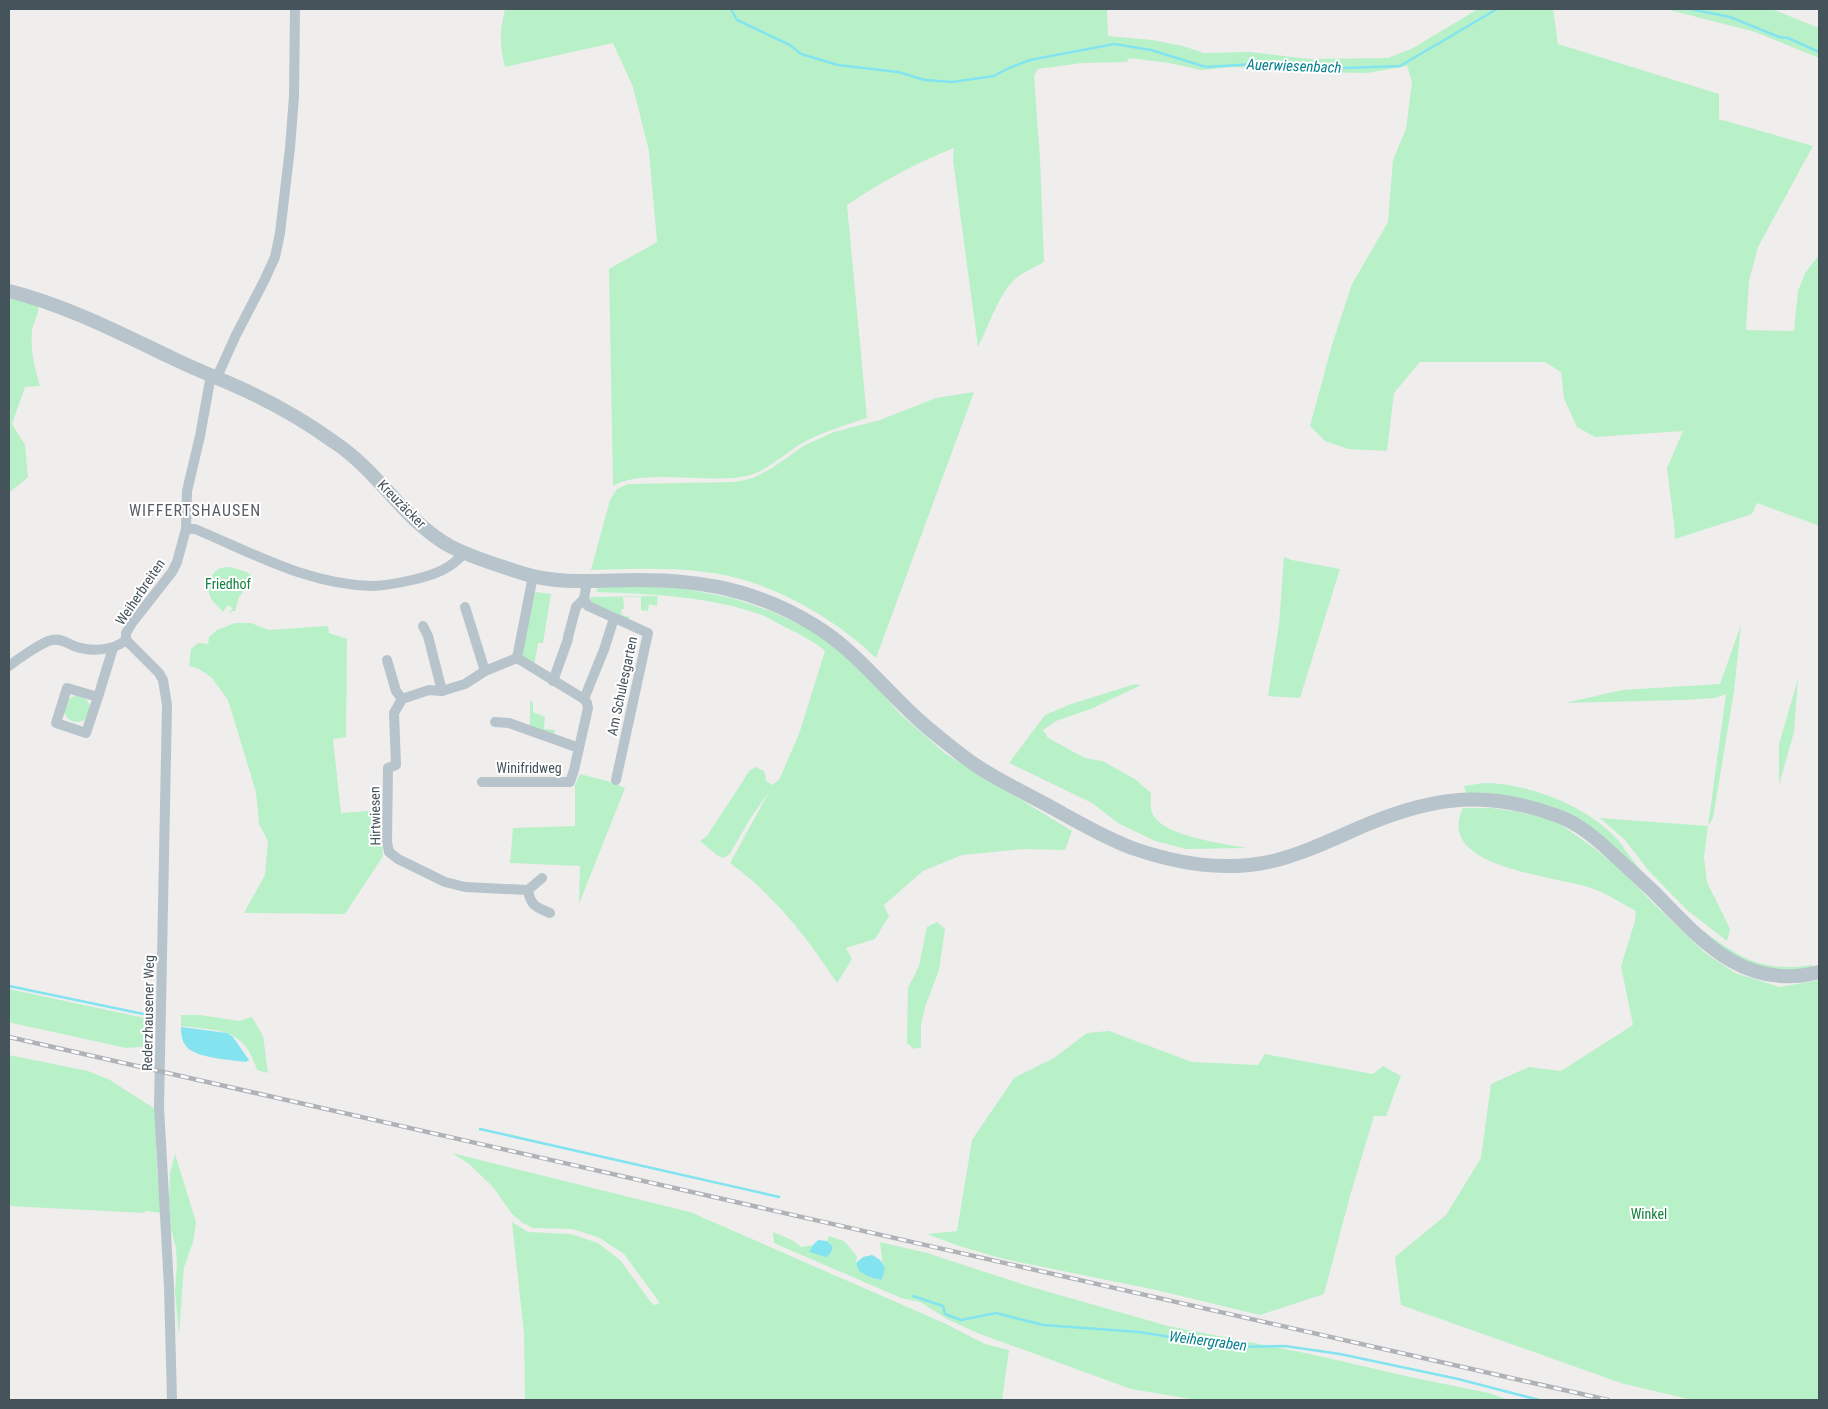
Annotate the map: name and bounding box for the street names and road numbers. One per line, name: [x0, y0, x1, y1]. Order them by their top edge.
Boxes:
street label: Kreuzäcker: [375, 477, 429, 531]
street label: Weiherbreiten: [112, 556, 168, 628]
street label: Am Schulesgarten: [604, 635, 640, 737]
street label: Winifridweg: [496, 760, 562, 776]
street label: Hirtwiesen: [366, 786, 384, 846]
street label: Rederzhausener Weg: [139, 955, 157, 1071]

